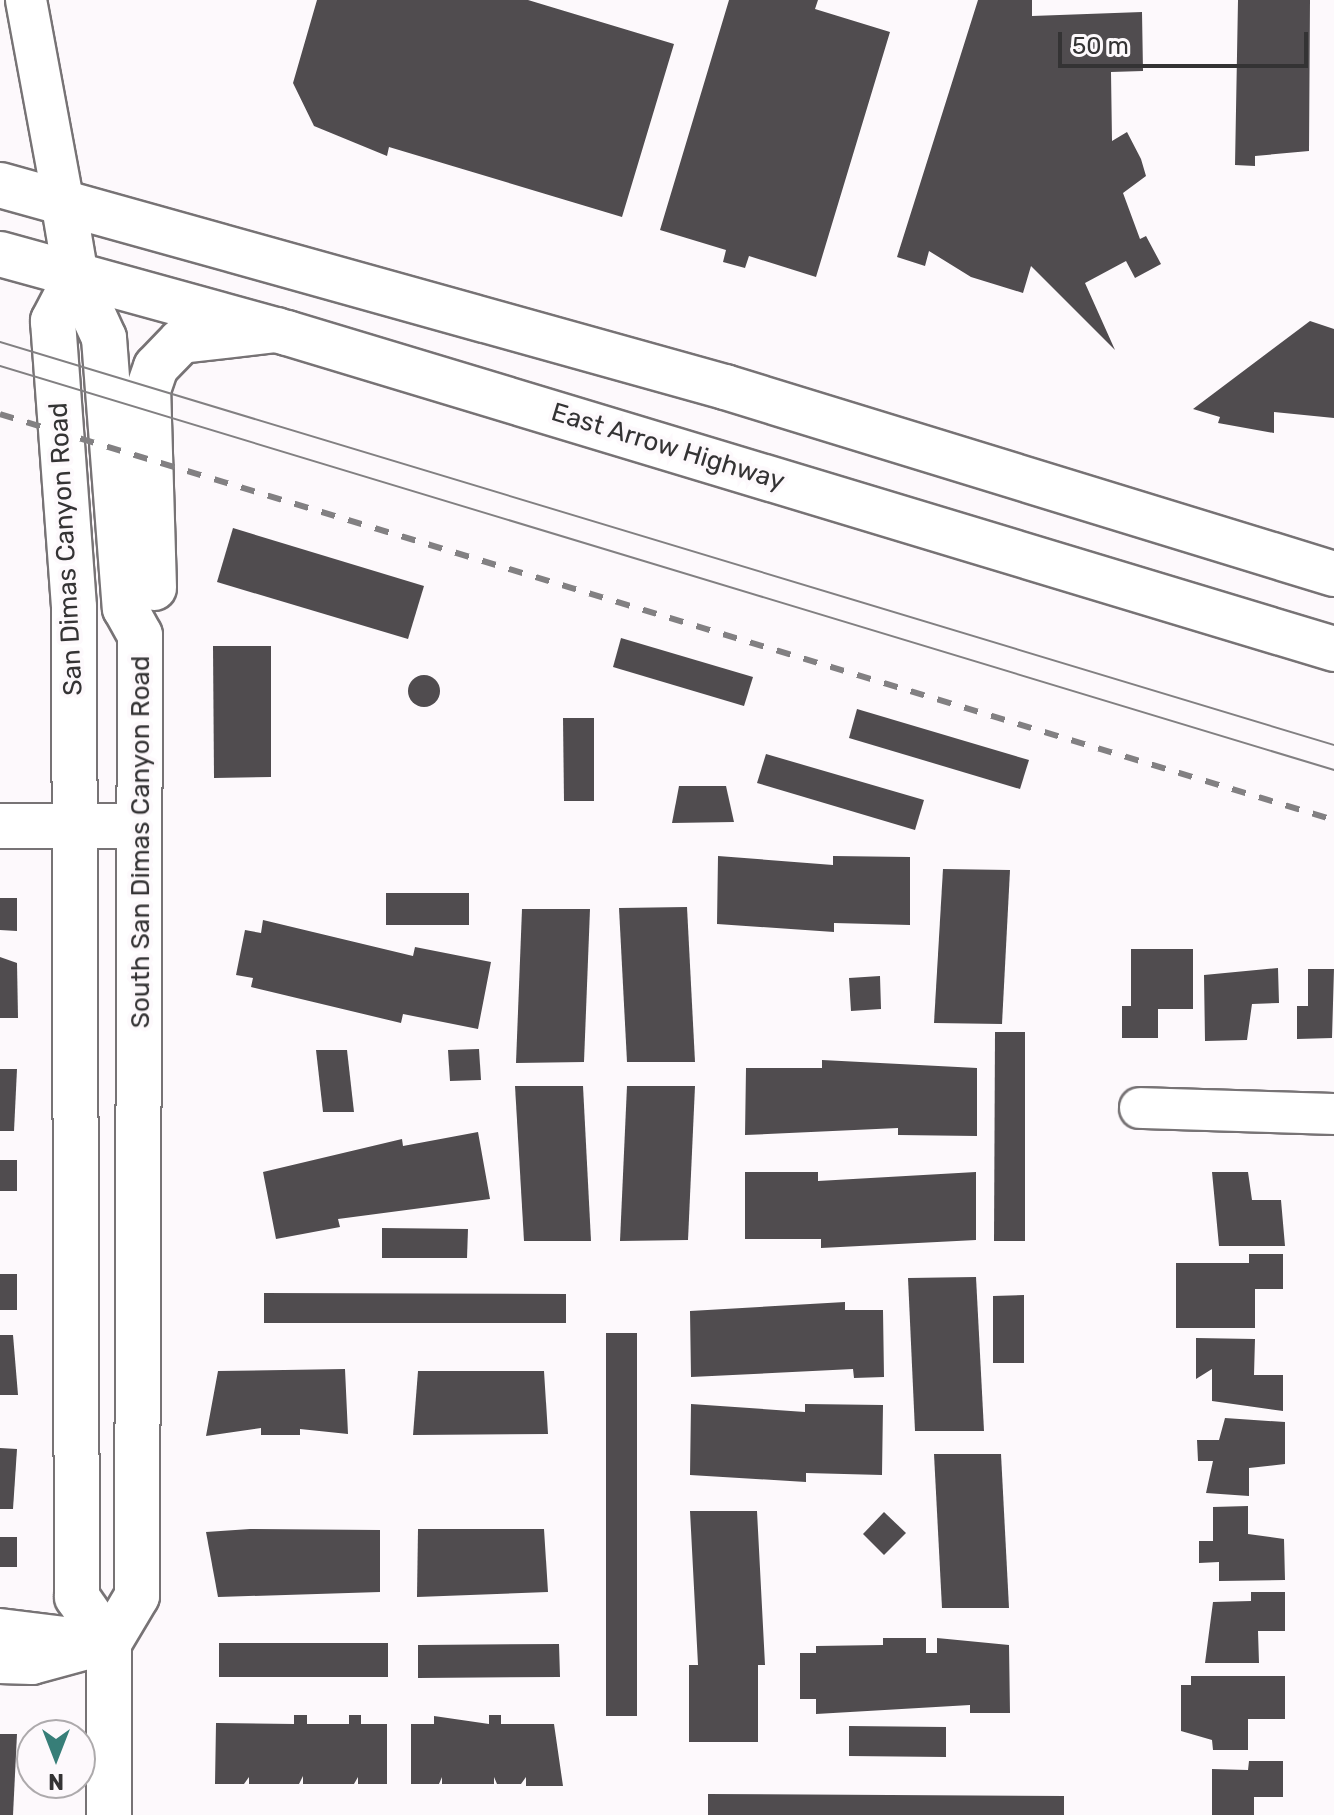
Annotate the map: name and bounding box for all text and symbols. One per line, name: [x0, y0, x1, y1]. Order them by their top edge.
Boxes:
scale bar: [1062, 16, 1312, 66]
text: 50 m: [1072, 32, 1129, 60]
street label: East Arrow Highway: [547, 396, 789, 498]
street label: San Dimas Canyon Road: [43, 402, 89, 696]
street label: South San Dimas Canyon Road: [125, 656, 157, 1028]
north arrow: [16, 1719, 96, 1799]
text: N: [48, 1768, 64, 1795]

